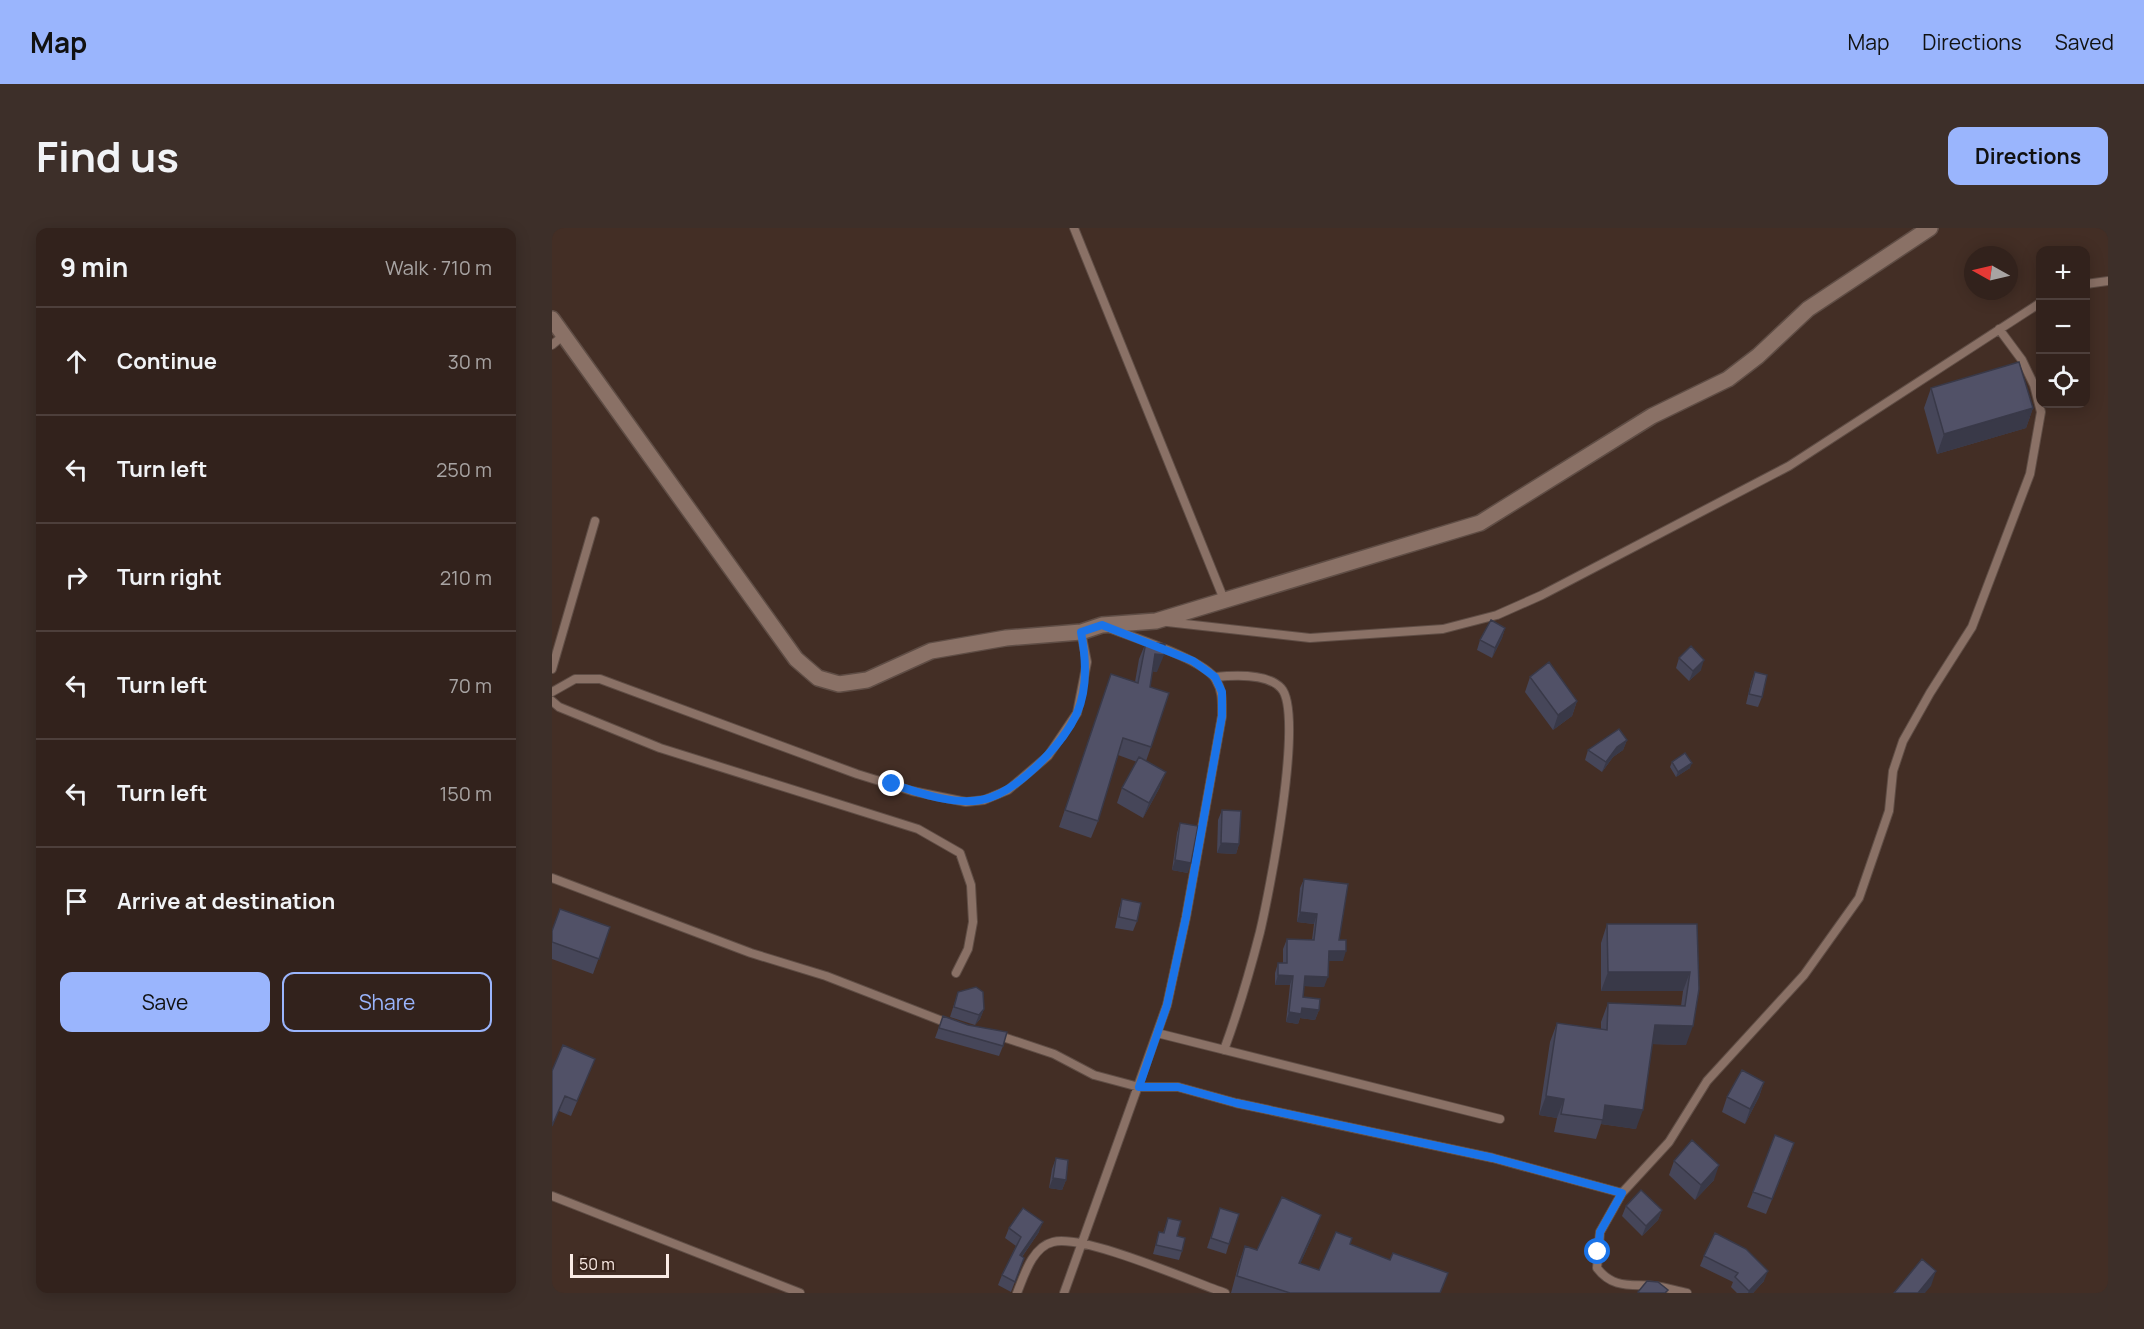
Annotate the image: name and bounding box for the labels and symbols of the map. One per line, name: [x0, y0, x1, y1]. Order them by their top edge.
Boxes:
north arrow: [1964, 246, 2018, 300]
route end: [878, 770, 904, 796]
route start: [1584, 1238, 1610, 1264]
scale bar: [570, 1251, 669, 1278]

